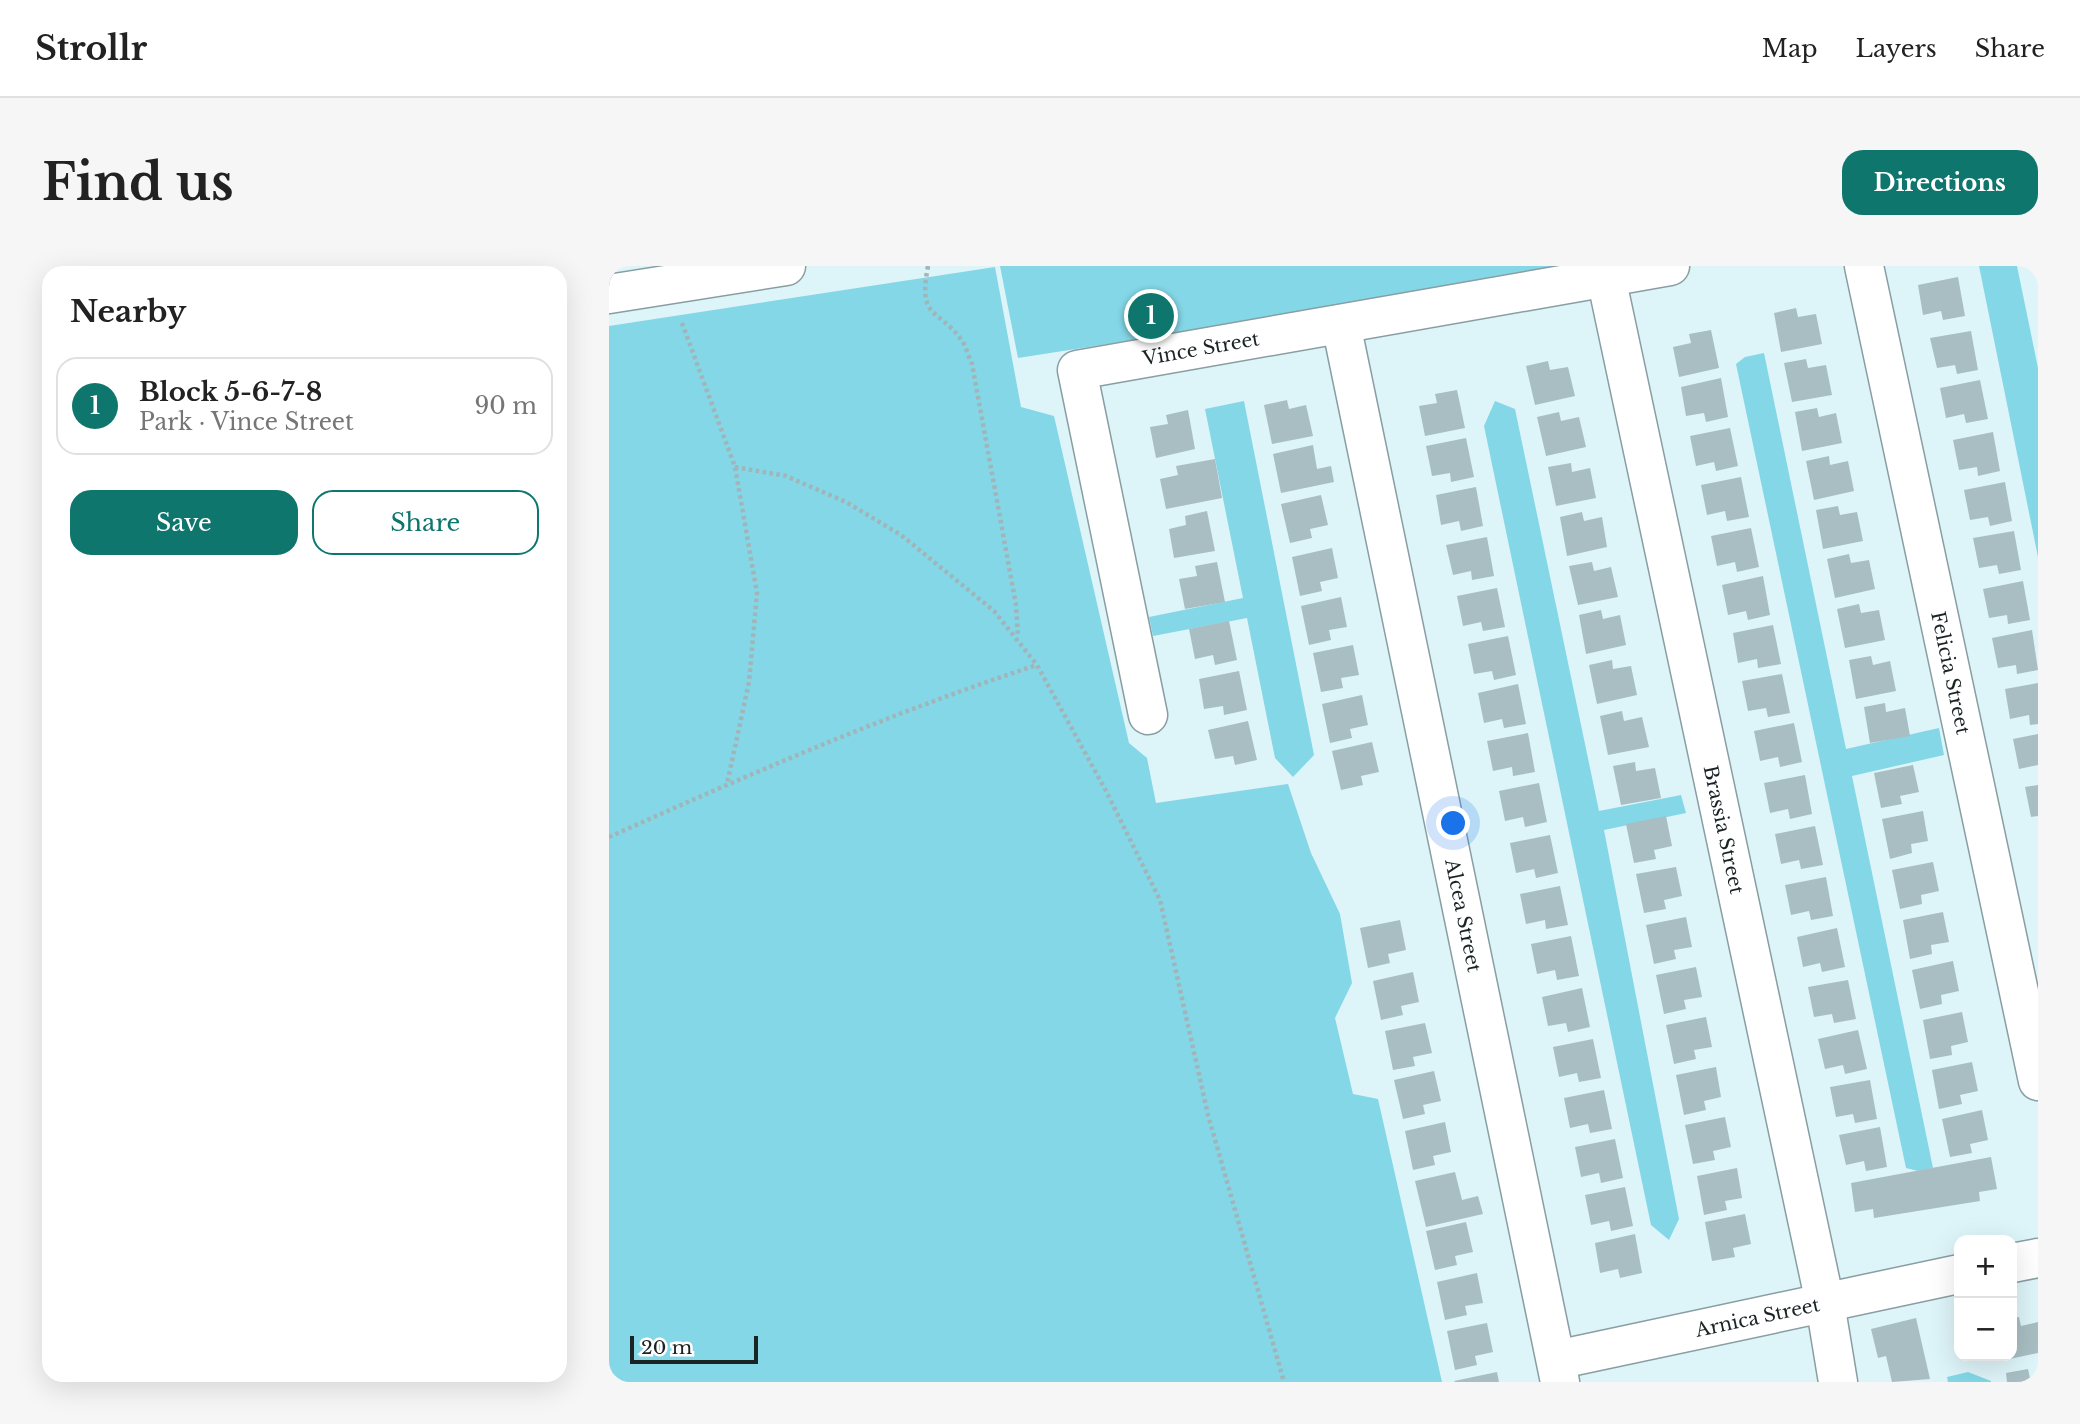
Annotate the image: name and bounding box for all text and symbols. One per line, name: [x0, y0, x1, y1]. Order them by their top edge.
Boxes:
text: Strollr: [35, 28, 147, 69]
text: Map: [1762, 34, 1818, 63]
text: Layers: [1856, 34, 1937, 63]
text: Share: [1975, 34, 2045, 63]
button: Directions: [1842, 150, 2038, 215]
text: Find us: [42, 152, 234, 213]
pin: 1: [1128, 290, 1174, 342]
text: Nearby: [70, 293, 186, 330]
street label: Vince Street: [1140, 327, 1262, 370]
text: Block 5-6-7-8: [139, 376, 322, 408]
text: 1: [90, 392, 100, 420]
text: 90 m: [475, 392, 537, 420]
text: Park · Vince Street: [139, 408, 354, 436]
button: Save: [70, 490, 298, 555]
button: Share: [312, 490, 539, 555]
street label: Felicia Street: [1926, 609, 1975, 737]
street label: Brassia Street: [1699, 763, 1749, 897]
your location: [1436, 806, 1470, 840]
street label: Alcea Street: [1440, 856, 1486, 975]
map controls: [1954, 1235, 2017, 1361]
button: +: [1954, 1235, 2017, 1298]
street label: Arnica Street: [1692, 1293, 1823, 1342]
button: −: [1954, 1298, 2017, 1361]
scale bar: [630, 1333, 758, 1365]
text: 20 m: [641, 1336, 692, 1359]

